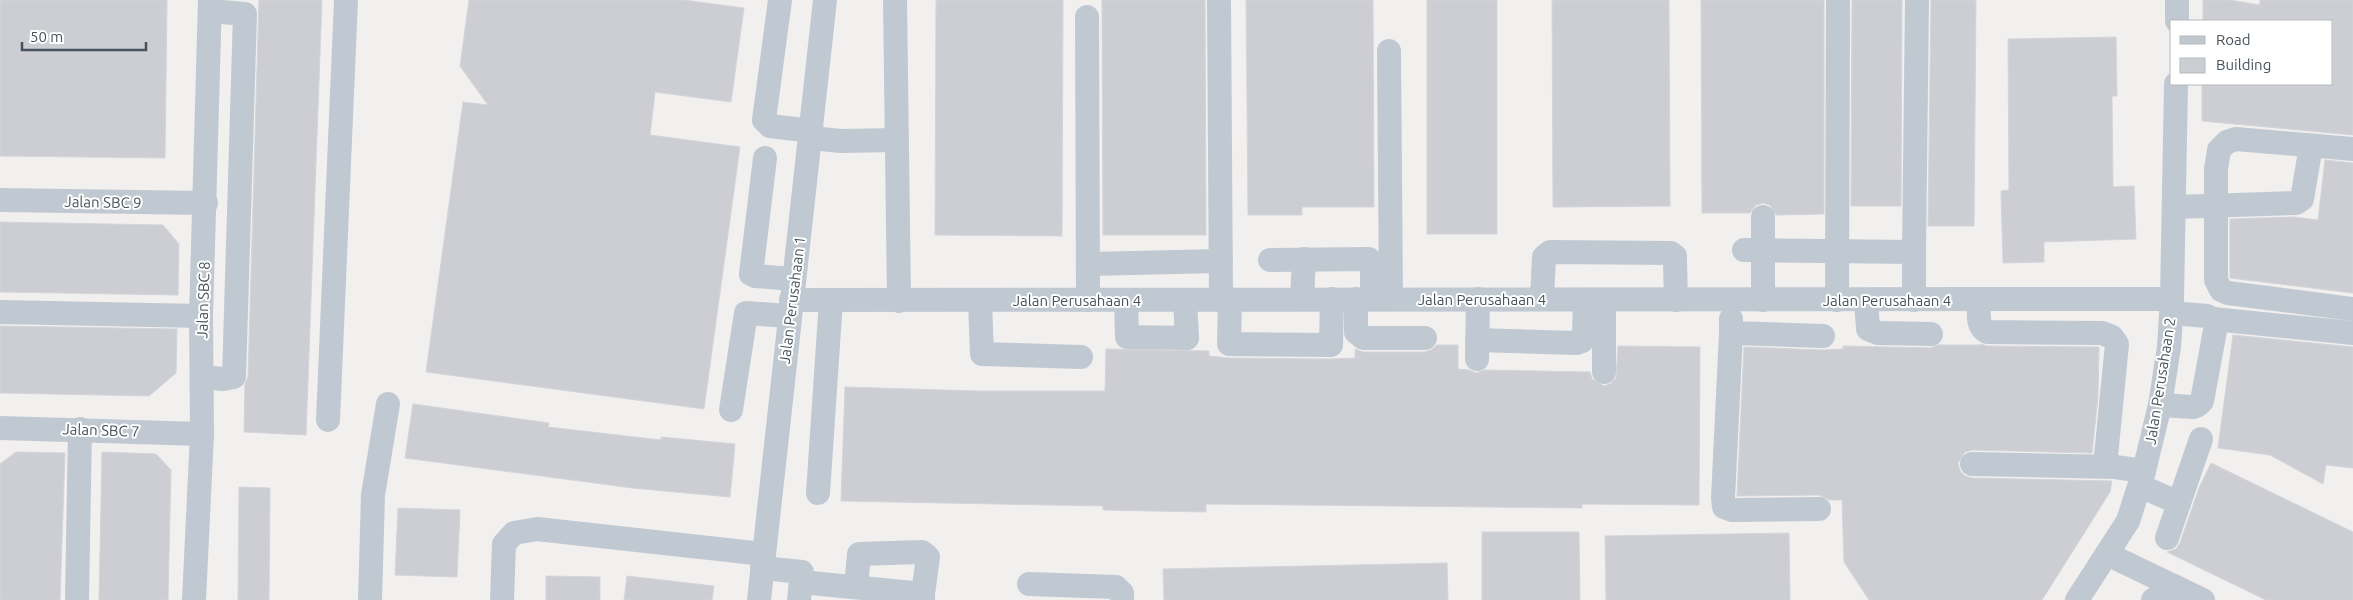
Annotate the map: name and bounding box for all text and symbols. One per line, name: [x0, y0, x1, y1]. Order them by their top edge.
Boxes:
scale bar: [22, 20, 146, 52]
legend: [2170, 20, 2333, 85]
text: 50 m: [30, 28, 63, 45]
text: Road: [2216, 31, 2251, 48]
text: Building: [2216, 56, 2271, 73]
street label: Jalan SBC 9: [64, 193, 142, 211]
street label: Jalan Perusahaan 1: [776, 235, 808, 365]
street label: Jalan SBC 8: [193, 261, 213, 339]
street label: Jalan Perusahaan 4: [1418, 291, 1546, 308]
street label: Jalan Perusahaan 4: [1013, 292, 1141, 309]
street label: Jalan Perusahaan 4: [1823, 292, 1951, 309]
street label: Jalan Perusahaan 2: [2142, 316, 2178, 446]
street label: Jalan SBC 7: [62, 420, 140, 440]

